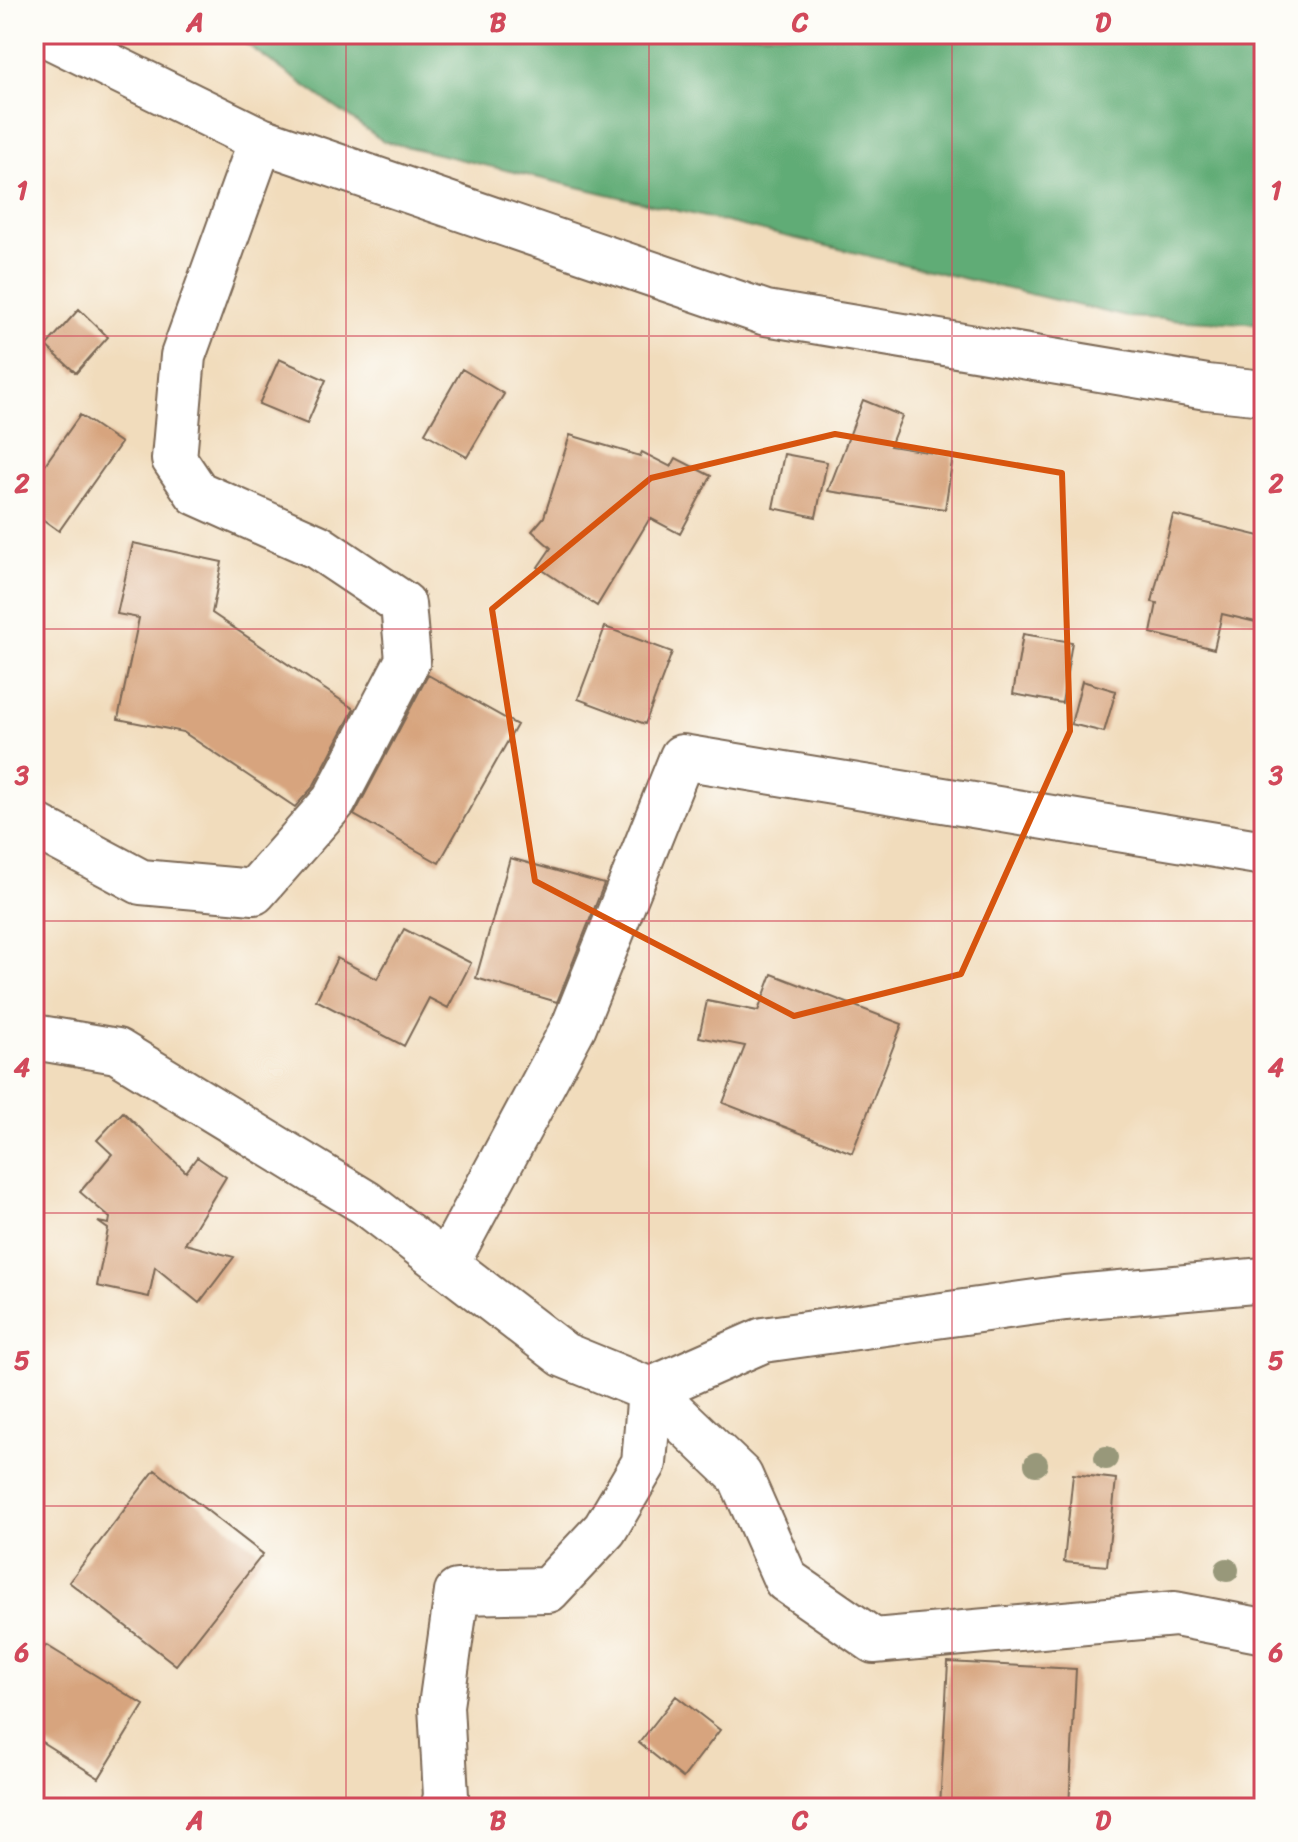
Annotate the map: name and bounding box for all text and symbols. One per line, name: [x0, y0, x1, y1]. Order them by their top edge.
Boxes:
text: A: [185, 0, 204, 45]
text: B: [490, 0, 507, 45]
text: C: [791, 0, 809, 45]
text: D: [1095, 0, 1111, 45]
text: 1: [16, 167, 28, 213]
text: 1: [1270, 167, 1282, 213]
text: 2: [13, 460, 30, 506]
text: 2: [1267, 460, 1284, 506]
text: 3: [14, 752, 30, 798]
text: 3: [1268, 752, 1284, 798]
text: 4: [14, 1044, 30, 1090]
text: 4: [1268, 1044, 1284, 1090]
text: 5: [14, 1337, 30, 1383]
text: 5: [1268, 1337, 1284, 1383]
text: 6: [14, 1629, 30, 1675]
text: 6: [1268, 1629, 1284, 1675]
text: A: [185, 1797, 204, 1842]
text: B: [490, 1797, 507, 1842]
text: C: [791, 1797, 809, 1842]
text: D: [1095, 1797, 1111, 1842]

